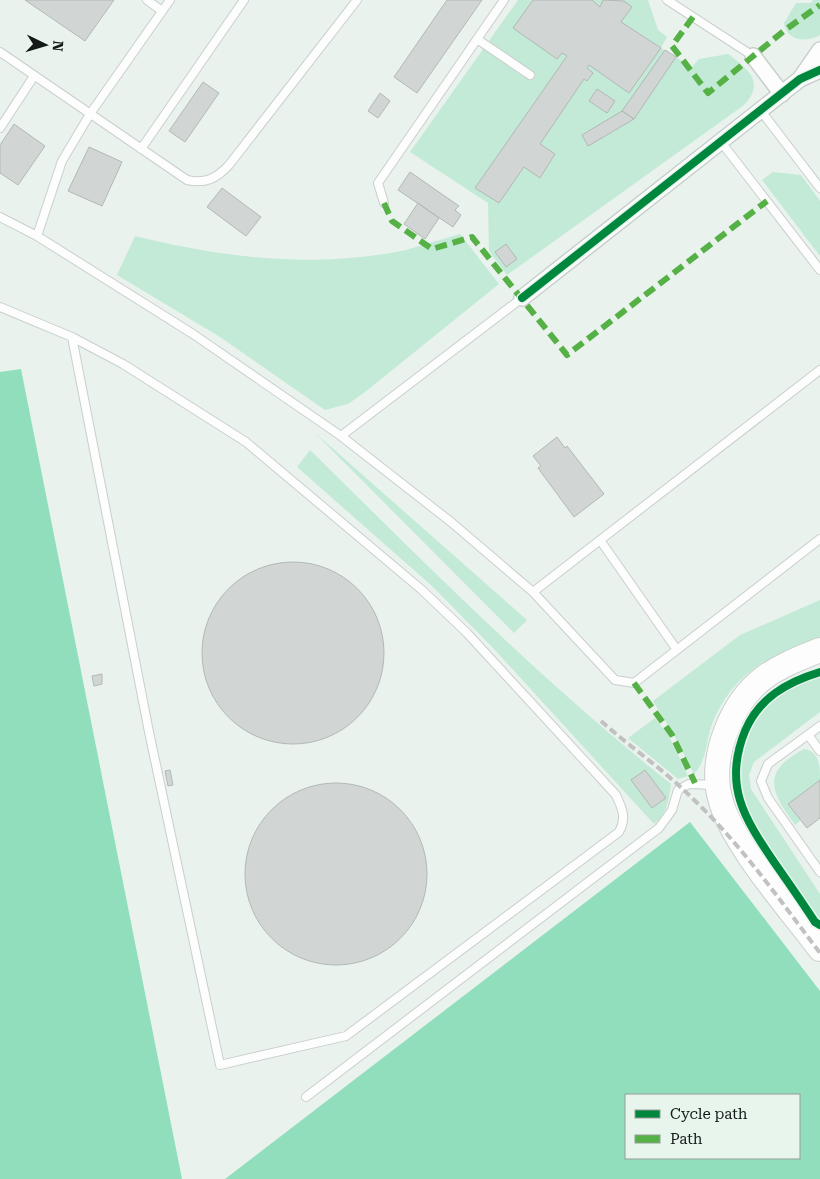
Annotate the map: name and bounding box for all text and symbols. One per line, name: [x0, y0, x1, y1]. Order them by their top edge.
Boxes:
north arrow: [20, 20, 70, 70]
text: N: [49, 40, 66, 52]
legend: [625, 1094, 800, 1159]
text: Cycle path: [670, 1105, 748, 1123]
text: Path: [670, 1130, 703, 1148]

